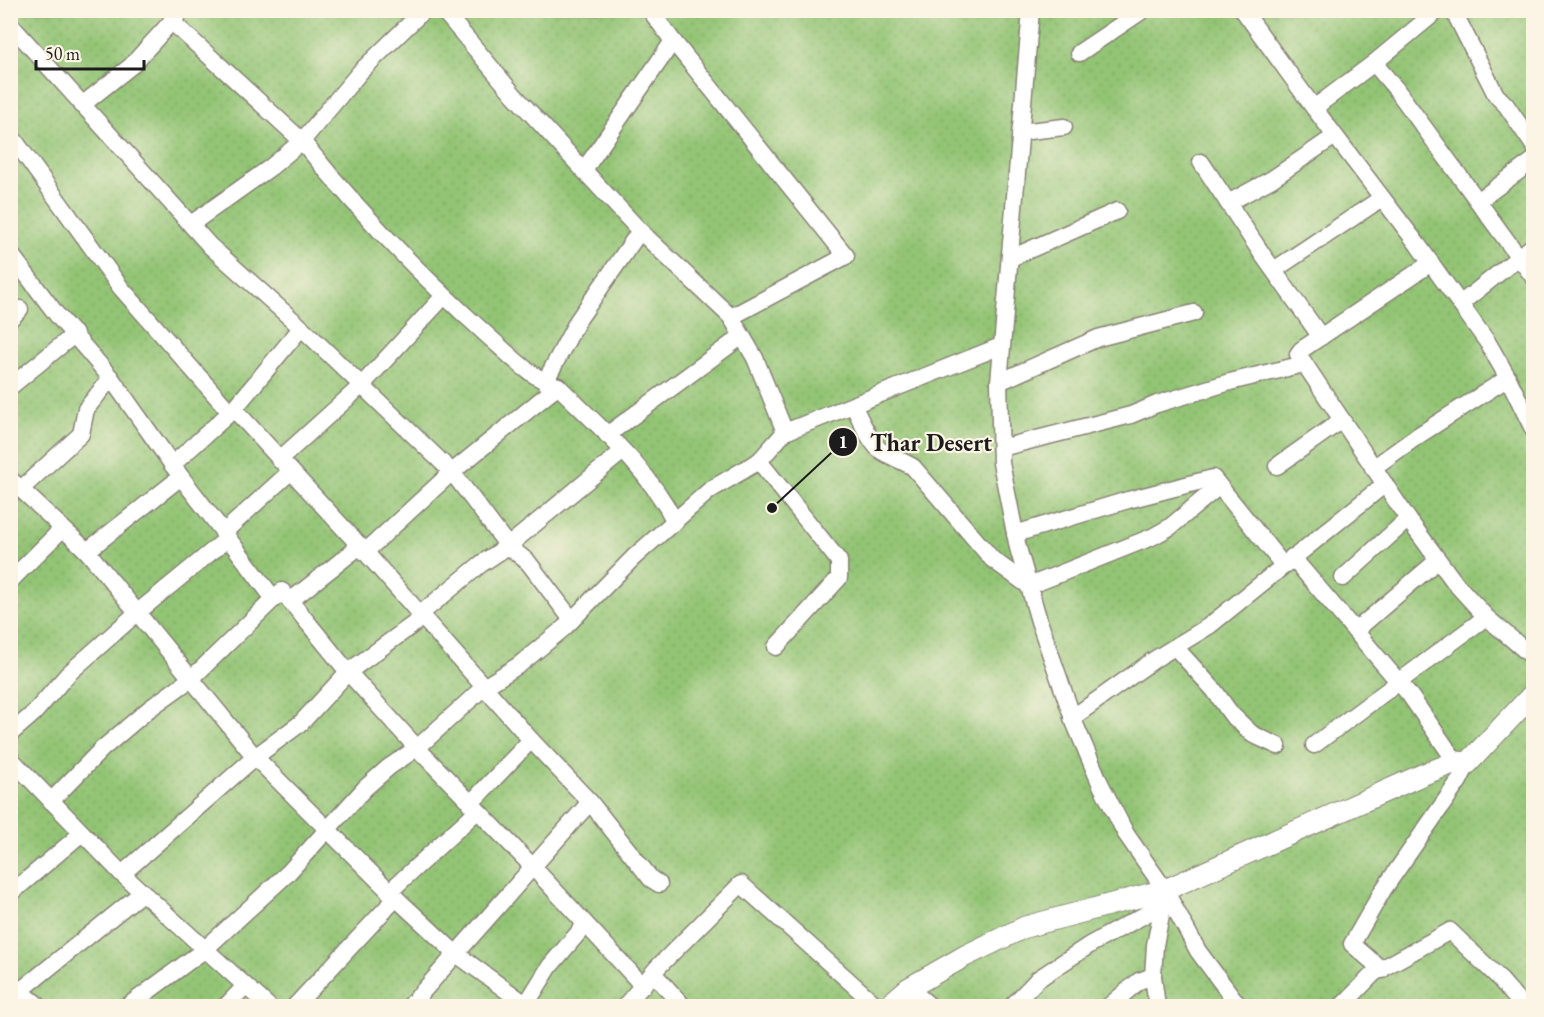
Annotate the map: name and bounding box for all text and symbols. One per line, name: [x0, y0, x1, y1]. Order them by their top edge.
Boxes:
scale bar: [36, 33, 144, 71]
text: 50 m: [45, 42, 80, 65]
callout: Thar Desert: [828, 421, 1004, 463]
text: Thar Desert: [870, 427, 992, 458]
text: 1: [838, 430, 848, 453]

